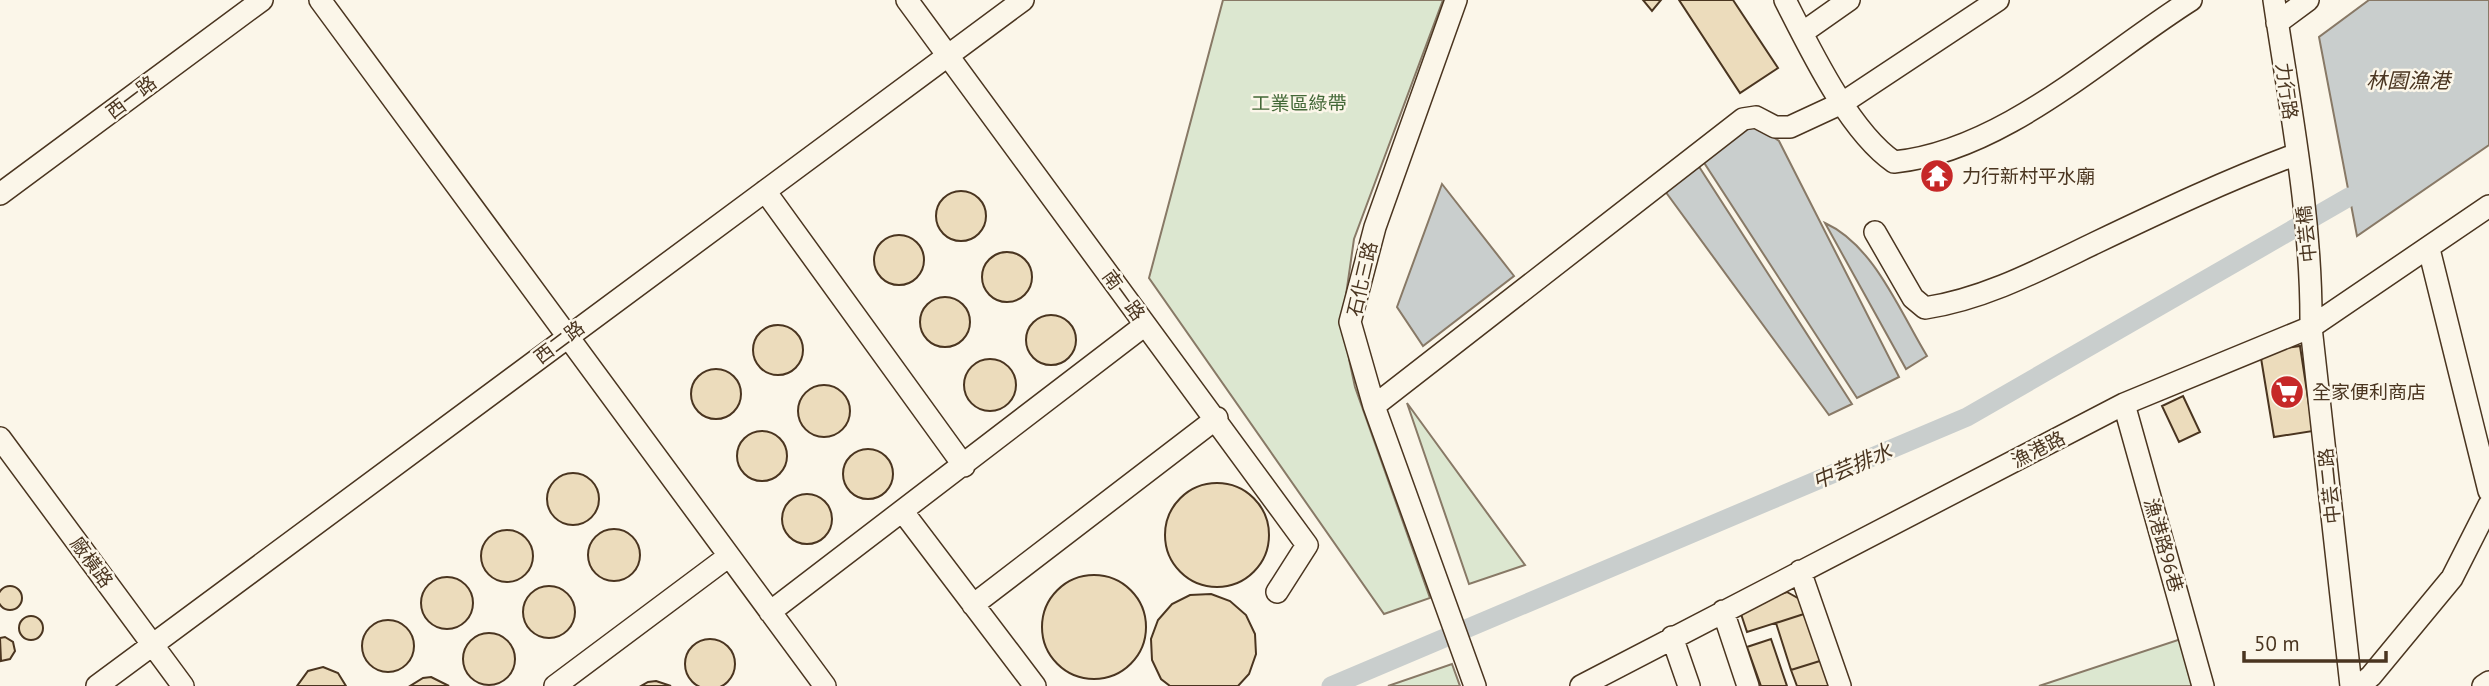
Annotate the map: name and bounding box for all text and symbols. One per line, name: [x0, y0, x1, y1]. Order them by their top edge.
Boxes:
street label: 力行路: [2271, 61, 2303, 121]
water label: 林園漁港: [2366, 67, 2453, 94]
street label: 西一路: [101, 70, 161, 124]
park label: 工業區綠帶: [1251, 91, 1347, 115]
temple icon: 力行新村平水廟: [1918, 157, 1956, 195]
place label: 力行新村平水廟: [1962, 164, 2095, 188]
street label: 中芸橋: [2291, 204, 2321, 264]
street label: 石化三路: [1342, 239, 1382, 319]
street label: 南一路: [1098, 265, 1150, 325]
street label: 西二路: [529, 315, 589, 369]
supermarket icon: 全家便利商店: [2268, 373, 2306, 411]
place label: 全家便利商店: [2312, 380, 2426, 404]
street label: 漁港路: [2007, 425, 2069, 473]
water label: 中芸排水: [1808, 437, 1897, 495]
street label: 中芸二路: [2313, 447, 2345, 525]
street label: 漁港路96巷: [2139, 495, 2189, 595]
street label: 廠橫路: [66, 532, 118, 592]
scale bar: [2244, 620, 2386, 664]
text: 50 m: [2254, 630, 2300, 657]

